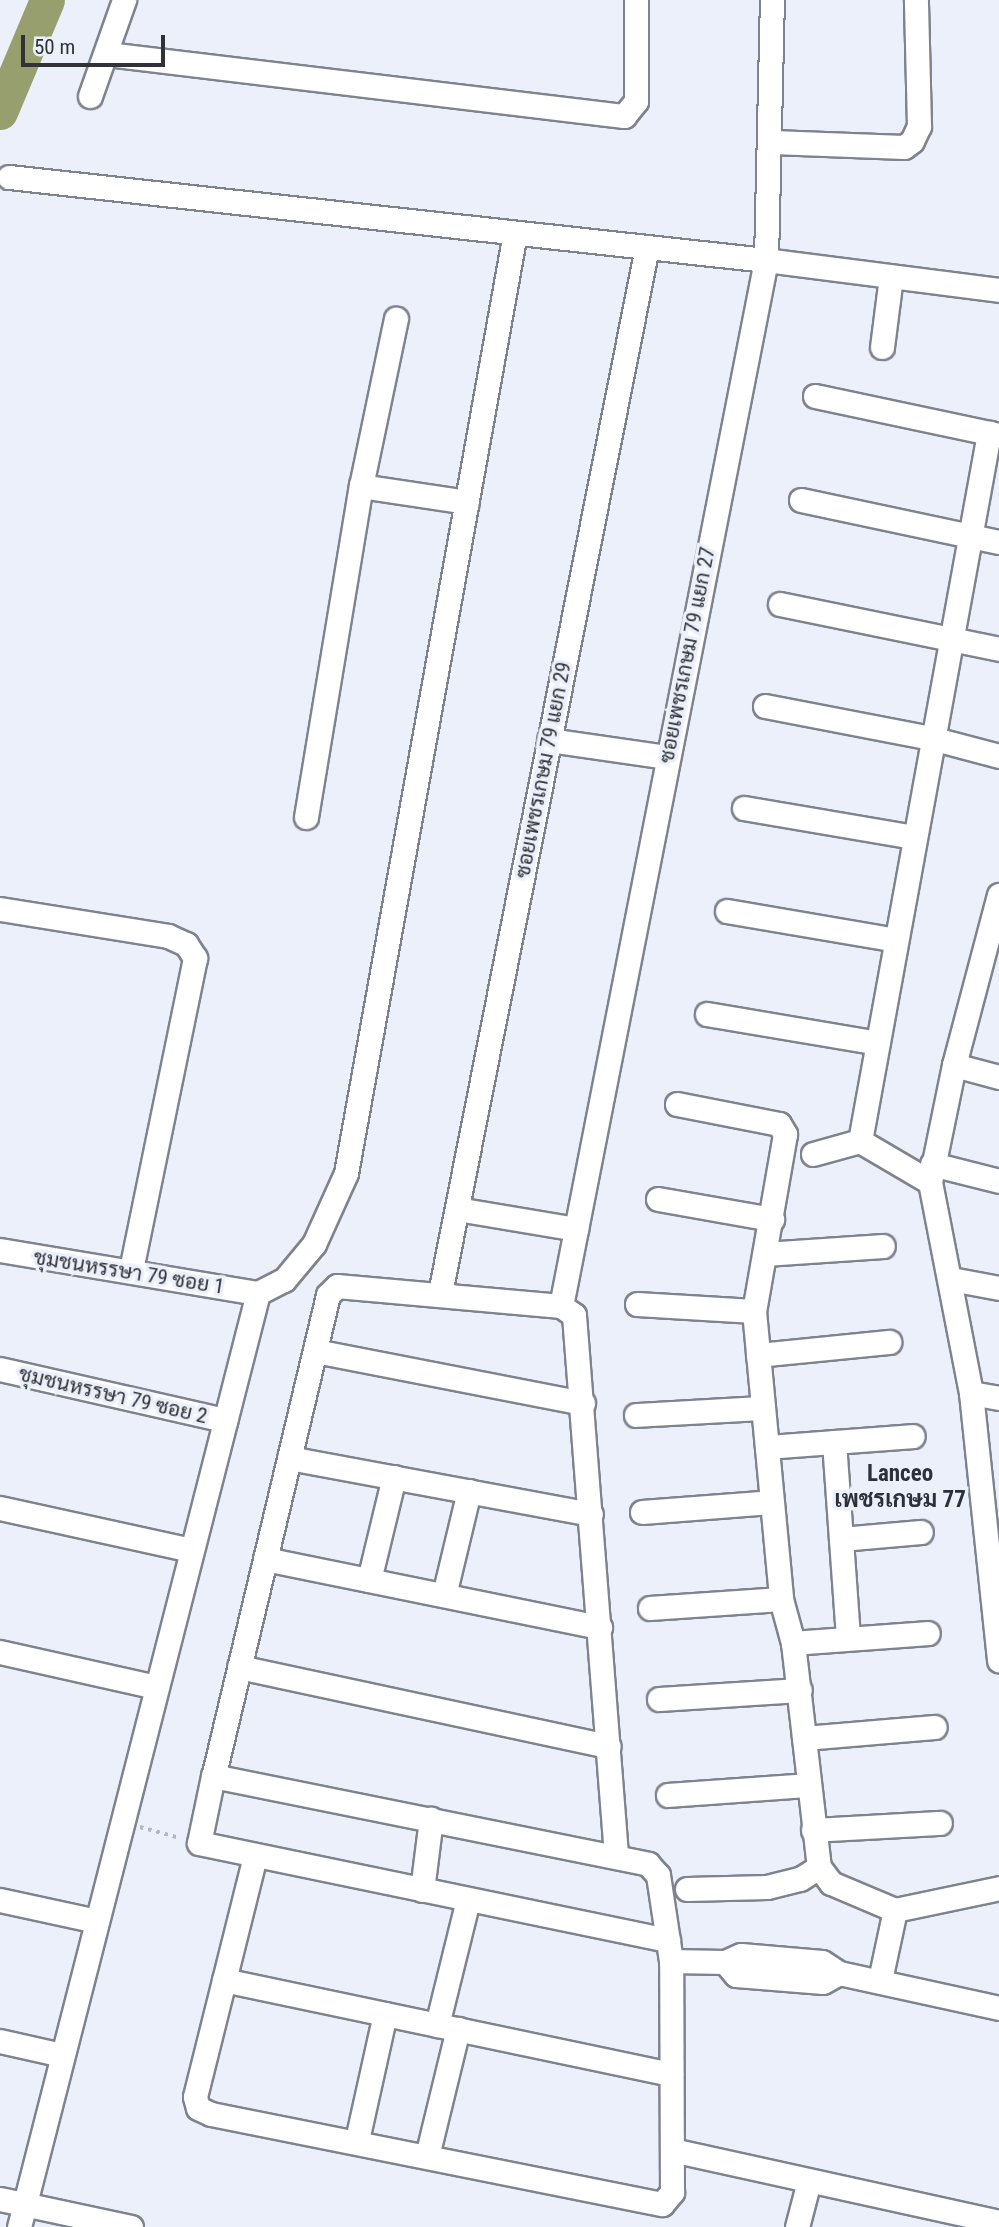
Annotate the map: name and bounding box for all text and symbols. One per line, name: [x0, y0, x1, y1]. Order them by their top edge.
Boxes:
scale bar: [24, 21, 168, 65]
text: 50 m: [34, 35, 75, 59]
street label: ซอยเพชรเกษม 79 แยก 27: [654, 545, 720, 765]
street label: ซอยเพชรเกษม 79 แยก 29: [510, 660, 576, 880]
street label: ชุมชนหรรษา 79 ซอย 1: [32, 1244, 226, 1300]
street label: ชุมชนหรรษา 79 ซอย 2: [16, 1361, 210, 1429]
district label: Lanceo เพชรเกษม 77: [834, 1460, 966, 1514]

